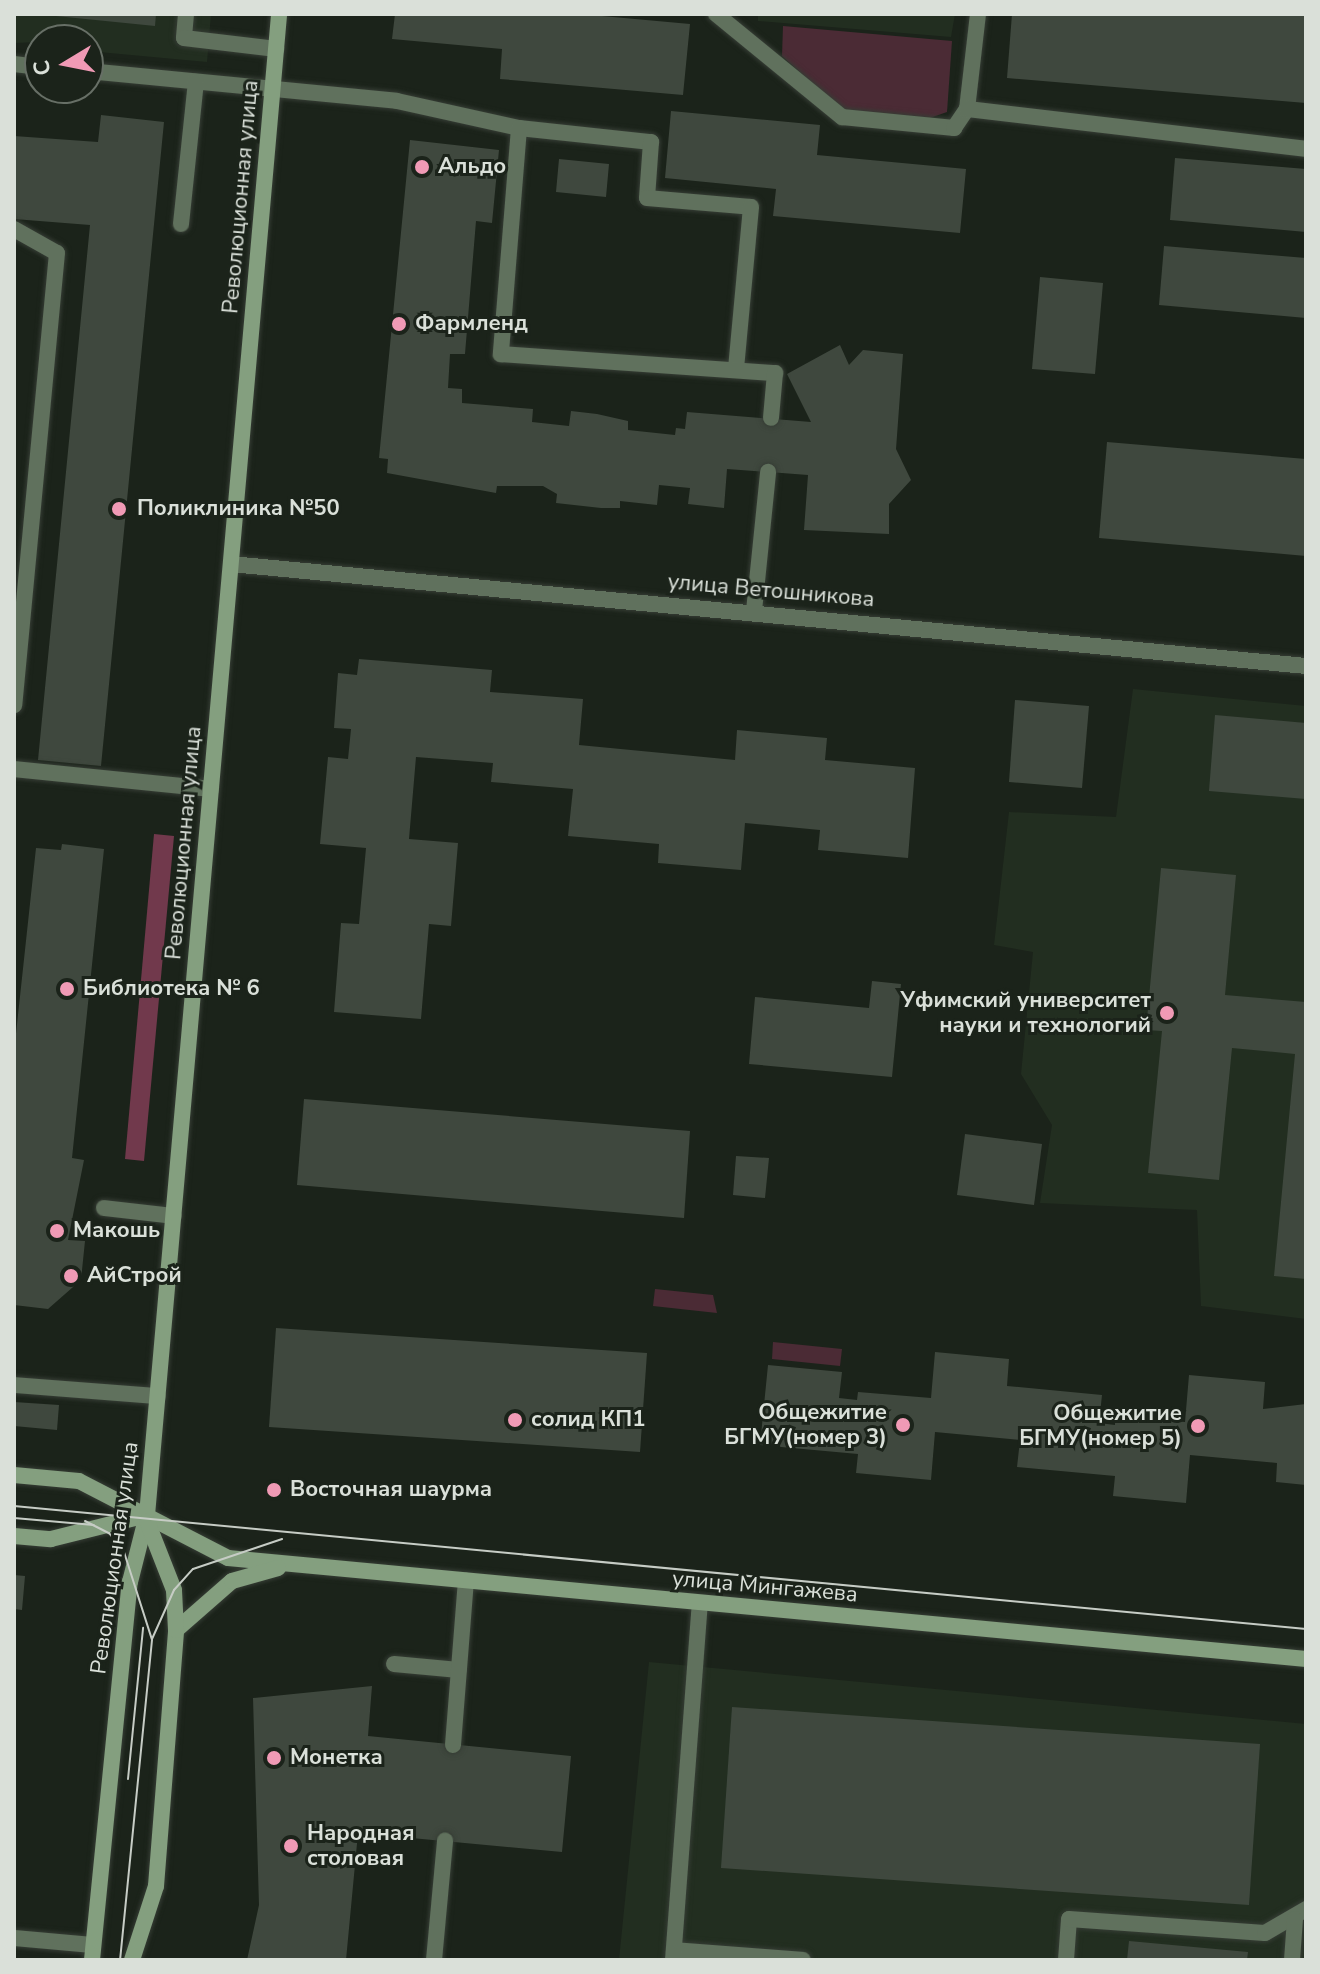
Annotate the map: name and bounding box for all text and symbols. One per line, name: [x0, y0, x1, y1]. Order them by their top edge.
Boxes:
north arrow: [24, 24, 104, 104]
text: С: [26, 58, 58, 78]
street label: Революционная улица: [218, 79, 264, 315]
place label: Альдо: [438, 154, 506, 180]
marker: Альдо: [413, 158, 431, 176]
place label: Фармленд: [415, 311, 528, 337]
marker: Фармленд: [390, 315, 408, 333]
place label: Поликлиника №50: [137, 496, 340, 522]
marker: Поликлиника №50: [108, 498, 130, 520]
street label: улица Ветошникова: [667, 569, 875, 613]
street label: Революционная улица: [161, 725, 207, 961]
place label: Библиотека № 6: [83, 976, 260, 1002]
marker: Библиотека № 6: [58, 980, 76, 998]
place label: Уфимский университет науки и технологий: [900, 987, 1151, 1038]
marker: Уфимский университет науки и технологий: [1158, 1004, 1176, 1022]
place label: Макошь: [73, 1218, 160, 1244]
marker: Макошь: [48, 1222, 66, 1240]
place label: АйСтрой: [87, 1263, 182, 1289]
marker: АйСтрой: [62, 1267, 80, 1285]
place label: Общежитие БГМУ(номер 3): [724, 1399, 887, 1450]
place label: Общежитие БГМУ(номер 5): [1019, 1400, 1182, 1452]
place label: солид КП1: [531, 1407, 645, 1433]
marker: солид КП1: [506, 1411, 524, 1429]
marker: Общежитие БГМУ(номер 3): [894, 1416, 912, 1434]
marker: Общежитие БГМУ(номер 5): [1189, 1417, 1207, 1435]
street label: Революционная улица: [86, 1440, 144, 1676]
place label: Восточная шаурма: [290, 1477, 492, 1503]
marker: Восточная шаурма: [265, 1481, 283, 1499]
street label: улица Мингажева: [671, 1566, 859, 1608]
place label: Монетка: [290, 1745, 383, 1771]
marker: Монетка: [265, 1749, 283, 1767]
place label: Народная столовая: [307, 1820, 414, 1872]
marker: Народная столовая: [282, 1837, 300, 1855]

